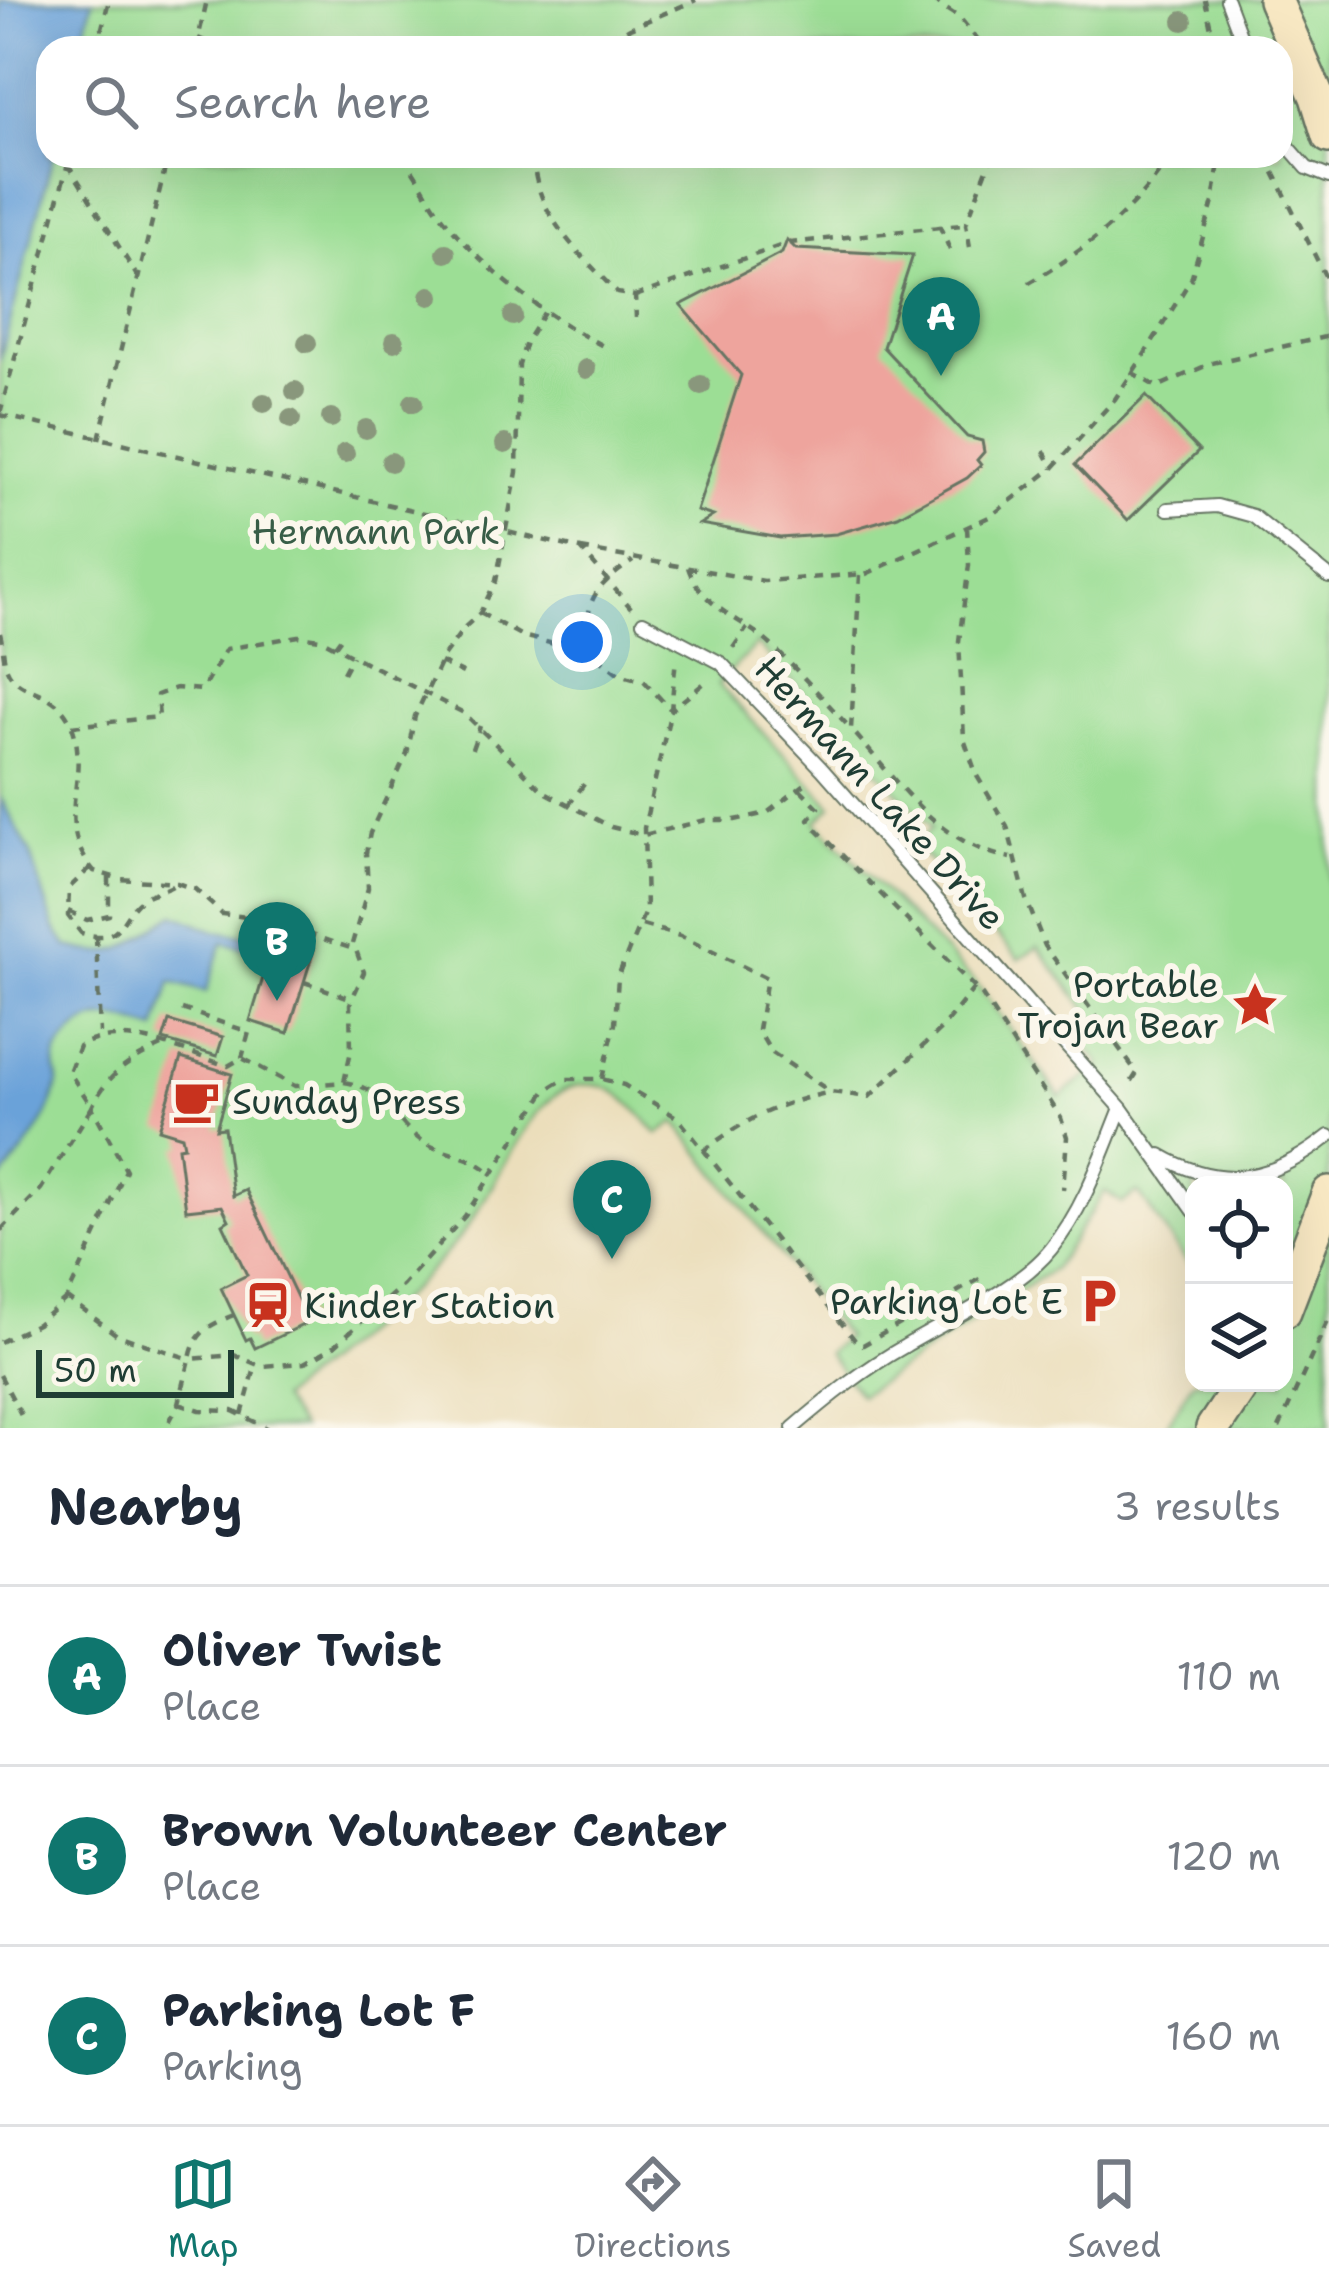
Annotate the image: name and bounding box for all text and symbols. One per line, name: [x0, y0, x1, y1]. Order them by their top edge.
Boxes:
search box: [36, 36, 1293, 168]
icon: search: [78, 69, 144, 135]
text: Search here: [174, 72, 431, 132]
pin: A: [902, 277, 980, 376]
park label: Hermann Park: [252, 507, 500, 556]
your location: [552, 612, 612, 672]
street label: Hermann Lake Drive: [744, 645, 1016, 941]
pin: B: [238, 902, 316, 1001]
place label: Portable Trojan Bear: [1017, 960, 1219, 1050]
place icon: Portable Trojan Bear: [1230, 980, 1280, 1030]
cafe icon: Sunday Press: [171, 1076, 221, 1126]
place label: Sunday Press: [232, 1077, 461, 1126]
pin: C: [573, 1160, 651, 1259]
map controls: [1185, 1176, 1293, 1392]
button: locate: [1185, 1176, 1293, 1284]
parking icon: Parking Lot E: [1074, 1276, 1124, 1326]
place label: Parking Lot E: [830, 1277, 1063, 1326]
station icon: Kinder Station: [243, 1280, 293, 1330]
place label: Kinder Station: [304, 1281, 555, 1330]
button: layers: [1185, 1284, 1293, 1392]
scale bar: [36, 1344, 234, 1397]
text: 50 m: [54, 1348, 137, 1393]
text: Nearby: [48, 1472, 243, 1540]
text: 3 results: [1114, 1480, 1281, 1532]
text: Oliver Twist: [162, 1620, 442, 1680]
text: A: [72, 1650, 102, 1702]
text: 110 m: [1177, 1650, 1281, 1702]
text: Place: [162, 1680, 261, 1732]
text: Brown Volunteer Center: [162, 1800, 727, 1860]
text: B: [75, 1830, 99, 1882]
text: 120 m: [1166, 1830, 1281, 1882]
text: Place: [162, 1860, 261, 1912]
text: Parking Lot F: [162, 1980, 475, 2040]
text: C: [75, 2010, 99, 2062]
text: 160 m: [1166, 2010, 1281, 2062]
text: Parking: [162, 2040, 303, 2092]
tab: Map: [168, 2151, 239, 2268]
tab: Directions: [574, 2151, 732, 2268]
tab: Saved: [1067, 2151, 1161, 2268]

